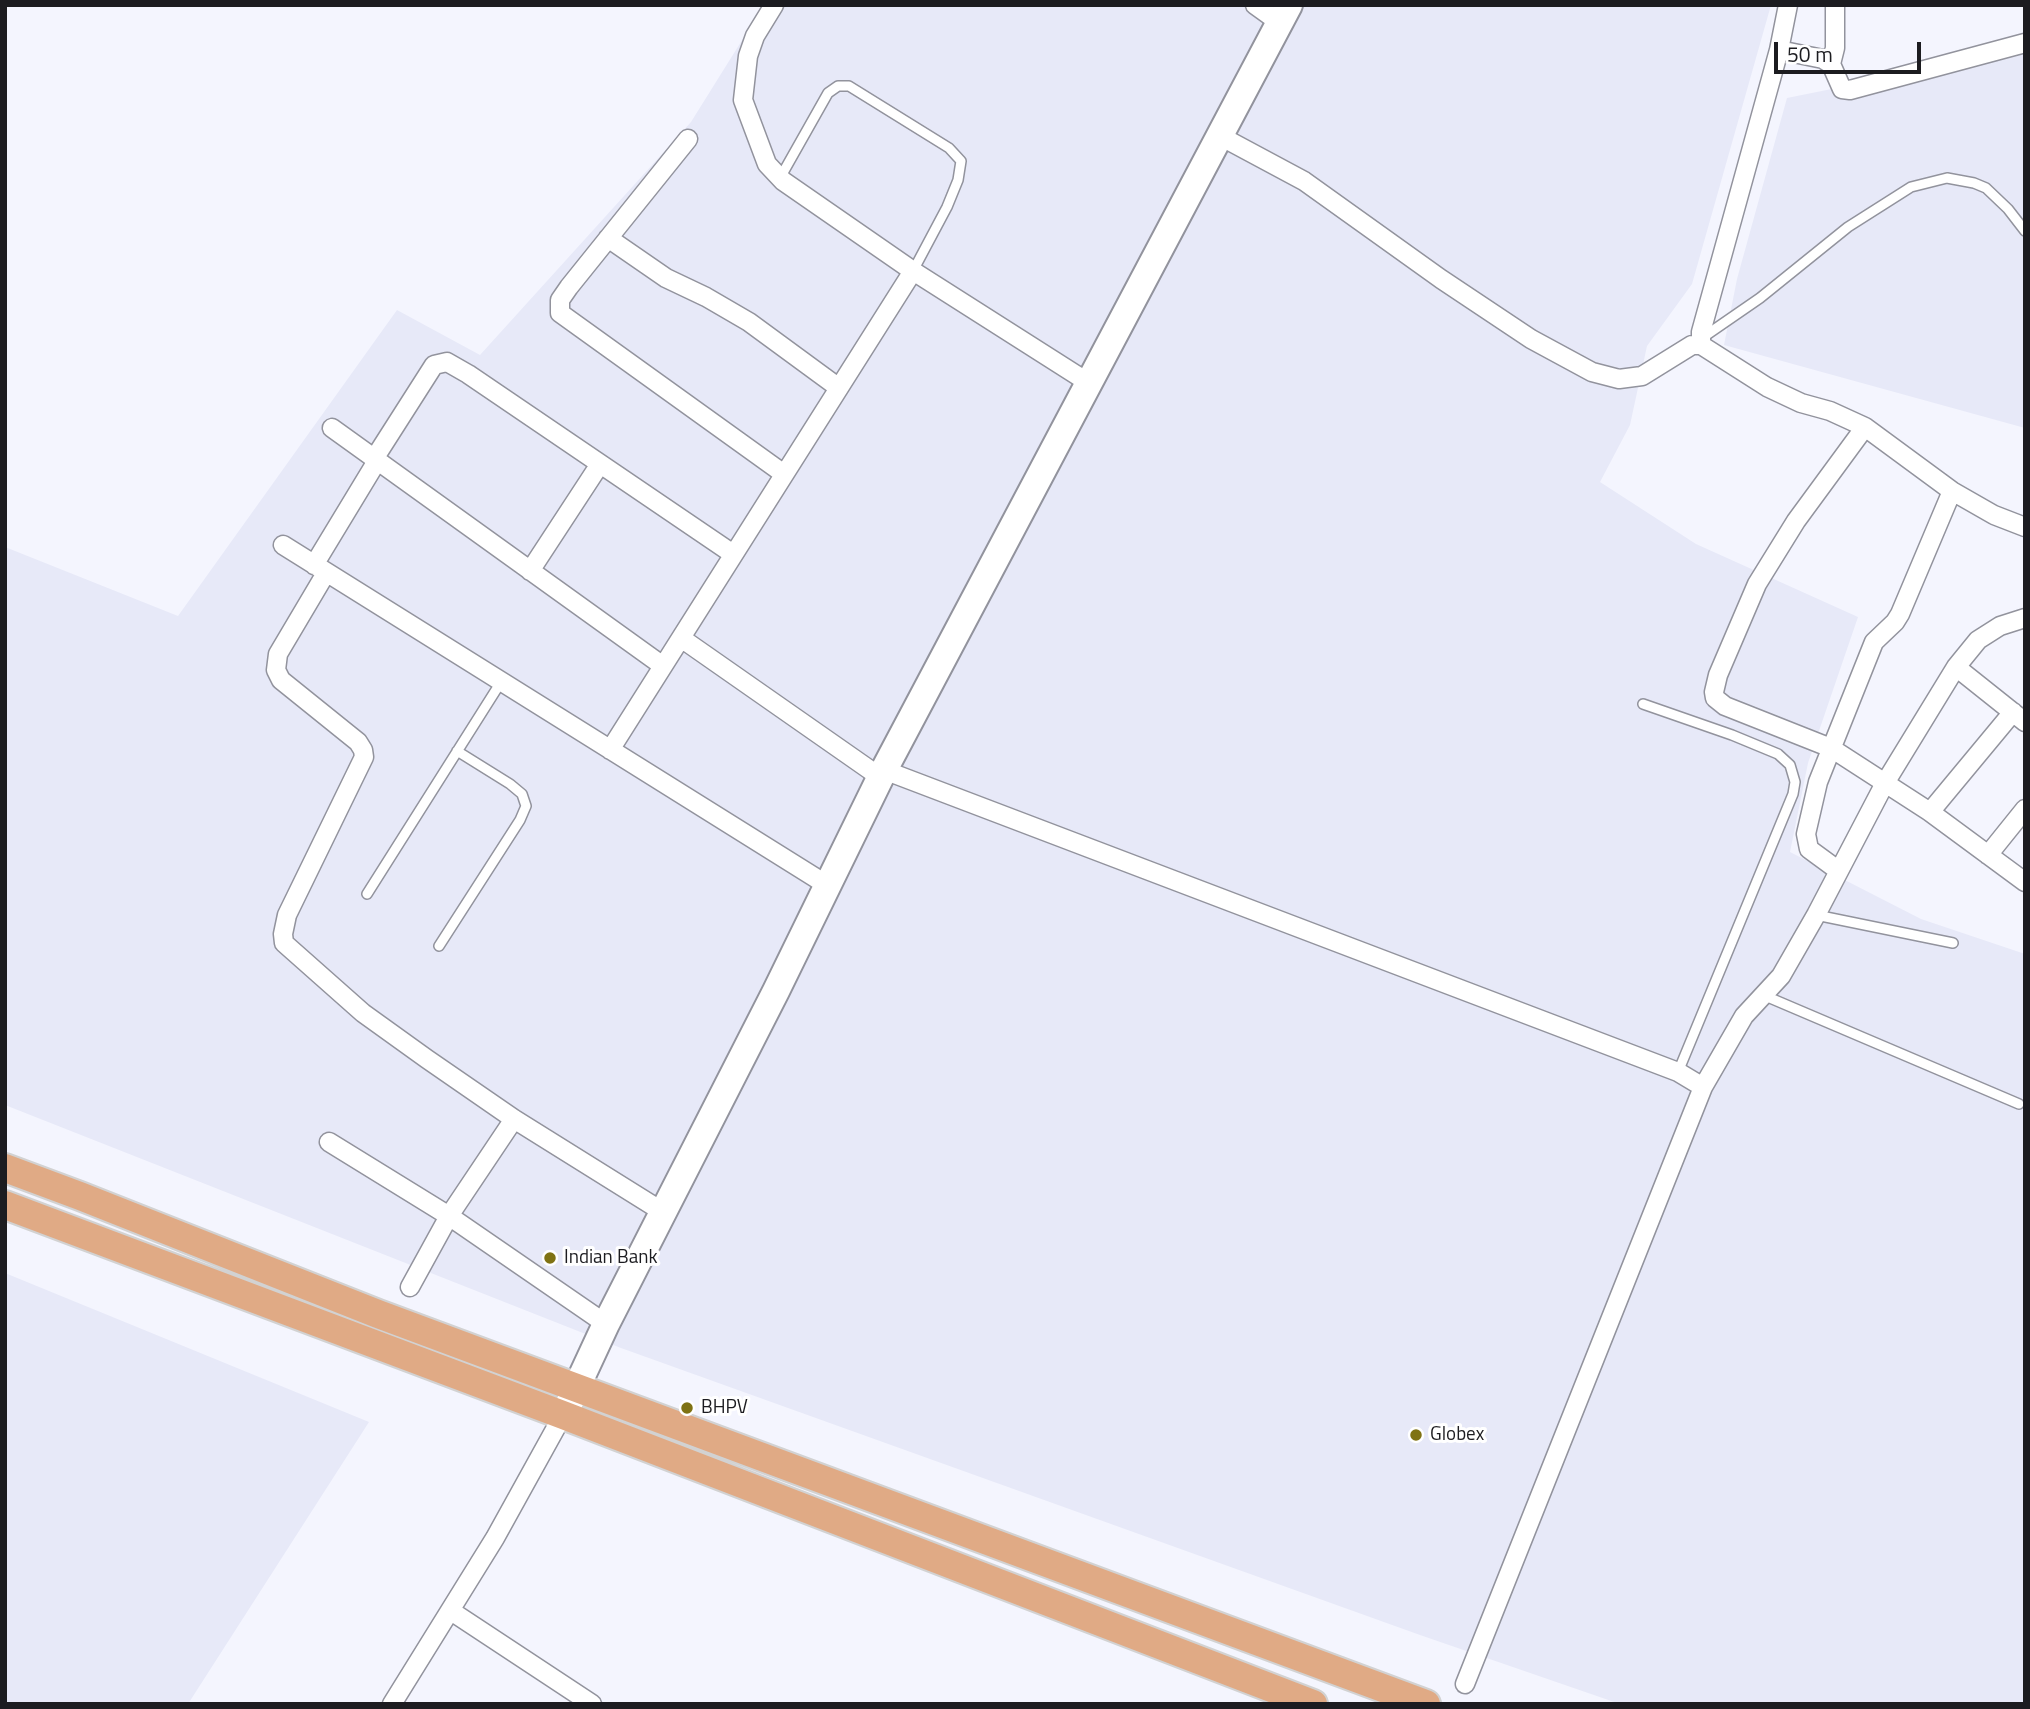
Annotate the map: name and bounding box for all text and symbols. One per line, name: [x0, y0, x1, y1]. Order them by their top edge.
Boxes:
scale bar: [1778, 28, 1925, 72]
text: 50 m: [1787, 38, 1833, 70]
place label: Indian Bank: [564, 1247, 658, 1269]
marker: Indian Bank: [542, 1250, 558, 1266]
place label: BHPV: [701, 1397, 748, 1419]
marker: BHPV: [679, 1400, 695, 1416]
place label: Globex: [1430, 1424, 1484, 1446]
marker: Globex: [1408, 1427, 1424, 1443]

